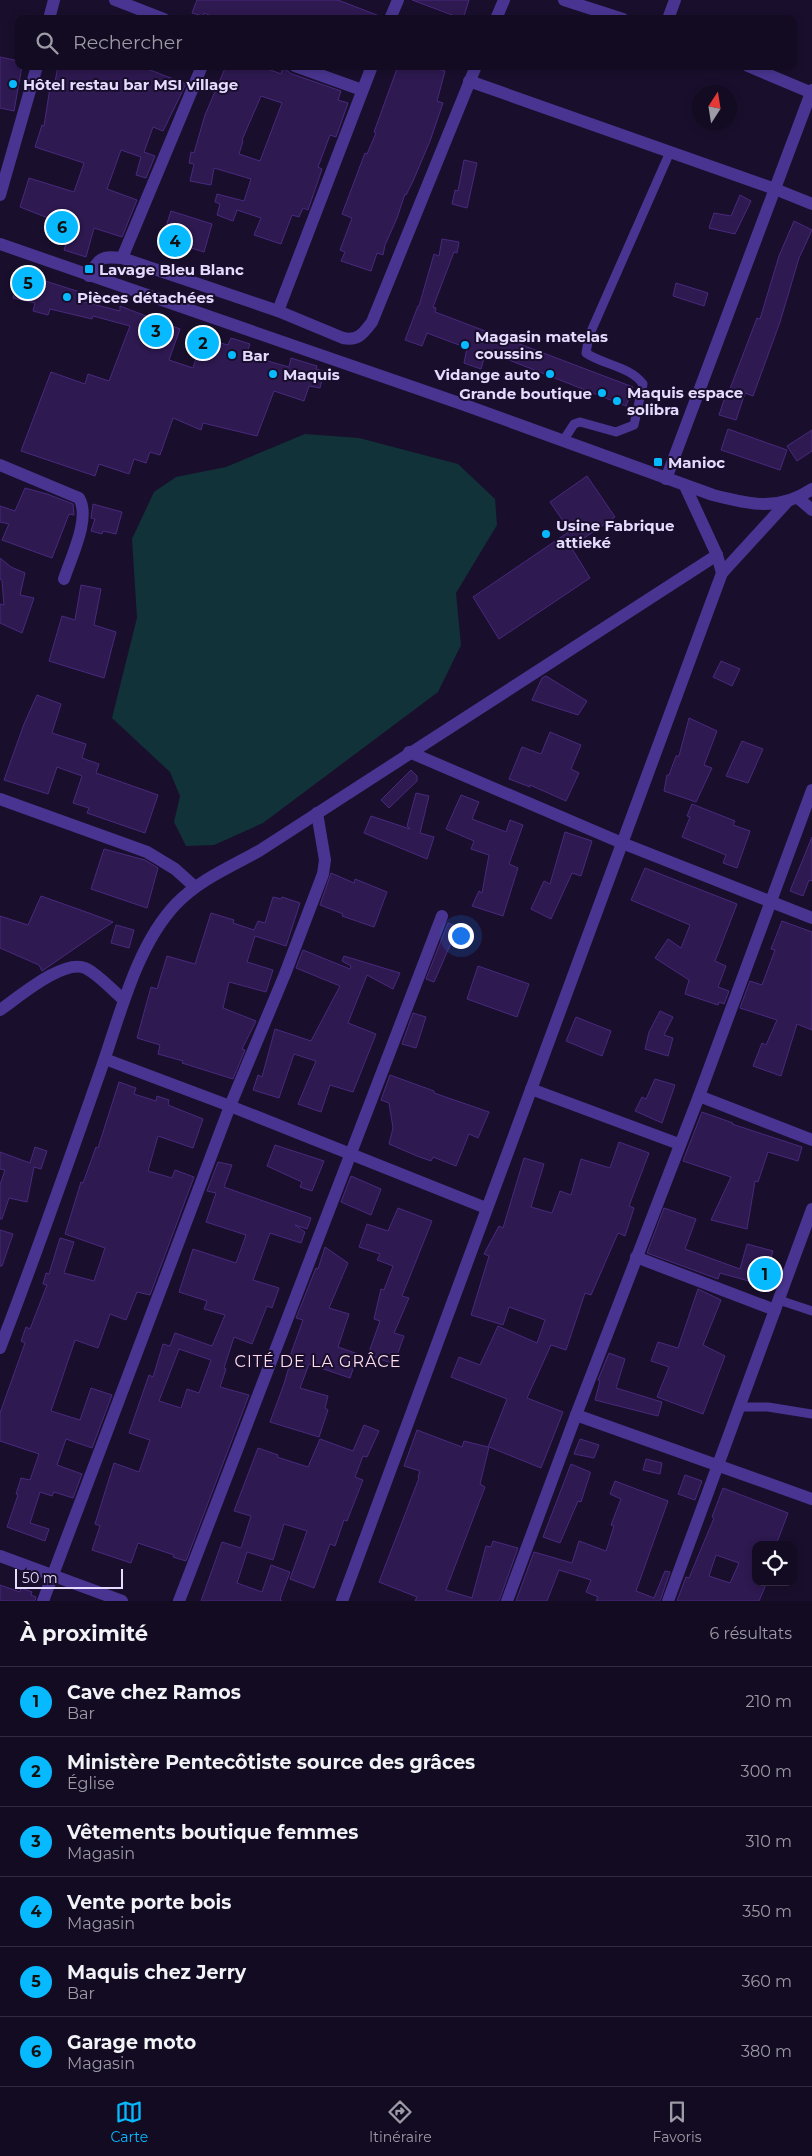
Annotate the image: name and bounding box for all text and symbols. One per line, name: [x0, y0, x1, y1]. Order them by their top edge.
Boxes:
search box: [15, 15, 797, 70]
icon: search: [33, 29, 61, 57]
text: Rechercher: [73, 31, 183, 54]
place label: Hôtel restau bar MSI village: [23, 75, 238, 94]
marker: Hôtel restau bar MSI village: [7, 78, 19, 90]
north arrow: [692, 85, 737, 130]
pin: 6: [46, 208, 78, 246]
pin: 4: [159, 222, 191, 260]
place label: Lavage Bleu Blanc: [99, 260, 244, 279]
marker: Lavage Bleu Blanc: [83, 263, 95, 275]
pin: 5: [12, 264, 44, 302]
place label: Pièces détachées: [77, 288, 214, 307]
marker: Pièces détachées: [61, 291, 73, 303]
pin: 3: [140, 312, 172, 350]
pin: 2: [187, 324, 219, 362]
place label: Magasin matelas coussins: [475, 327, 608, 363]
marker: Magasin matelas coussins: [459, 339, 471, 351]
place label: Bar: [242, 346, 270, 365]
marker: Bar: [226, 349, 238, 361]
place label: Maquis: [283, 365, 340, 384]
place label: Vidange auto: [433, 365, 540, 384]
marker: Maquis: [267, 368, 279, 380]
marker: Vidange auto: [544, 368, 556, 380]
place label: Maquis espace solibra: [627, 383, 743, 419]
place label: Grande boutique: [459, 384, 592, 403]
marker: Grande boutique: [596, 387, 608, 399]
marker: Maquis espace solibra: [611, 395, 623, 407]
place label: Manioc: [668, 453, 725, 472]
marker: Manioc: [652, 456, 664, 468]
place label: Usine Fabrique attieké: [556, 516, 674, 552]
marker: Usine Fabrique attieké: [540, 528, 552, 540]
your location: [448, 923, 474, 949]
pin: 1: [749, 1255, 781, 1293]
district label: CITÉ DE LA GRÂCE: [235, 1352, 401, 1371]
map controls: [752, 1541, 797, 1586]
button: locate: [752, 1541, 797, 1586]
scale bar: [15, 1566, 122, 1589]
text: 50 m: [22, 1569, 58, 1587]
text: À proximité: [20, 1621, 148, 1646]
text: 6 résultats: [710, 1624, 792, 1643]
text: Cave chez Ramos: [67, 1681, 241, 1704]
text: 1: [33, 1692, 39, 1711]
text: 210 m: [745, 1692, 792, 1711]
text: Bar: [67, 1704, 95, 1723]
text: Ministère Pentecôtiste source des grâces: [67, 1751, 475, 1774]
text: 2: [31, 1762, 41, 1781]
text: 300 m: [741, 1762, 792, 1781]
text: Église: [67, 1774, 115, 1793]
text: Vêtements boutique femmes: [67, 1821, 358, 1844]
text: 3: [31, 1832, 41, 1851]
text: 310 m: [745, 1832, 792, 1851]
text: Magasin: [67, 1844, 135, 1863]
text: Vente porte bois: [67, 1891, 231, 1914]
text: 4: [30, 1902, 42, 1921]
text: 350 m: [742, 1902, 792, 1921]
text: Magasin: [67, 1914, 135, 1933]
text: Maquis chez Jerry: [67, 1961, 246, 1984]
text: 5: [31, 1972, 41, 1991]
text: 360 m: [741, 1972, 792, 1991]
text: Bar: [67, 1984, 95, 2003]
text: Garage moto: [67, 2031, 196, 2054]
text: 6: [31, 2042, 41, 2061]
text: 380 m: [741, 2042, 792, 2061]
text: Magasin: [67, 2054, 135, 2073]
tab: Carte: [110, 2098, 148, 2146]
tab: Itinéraire: [369, 2098, 432, 2146]
tab: Favoris: [653, 2098, 702, 2146]

